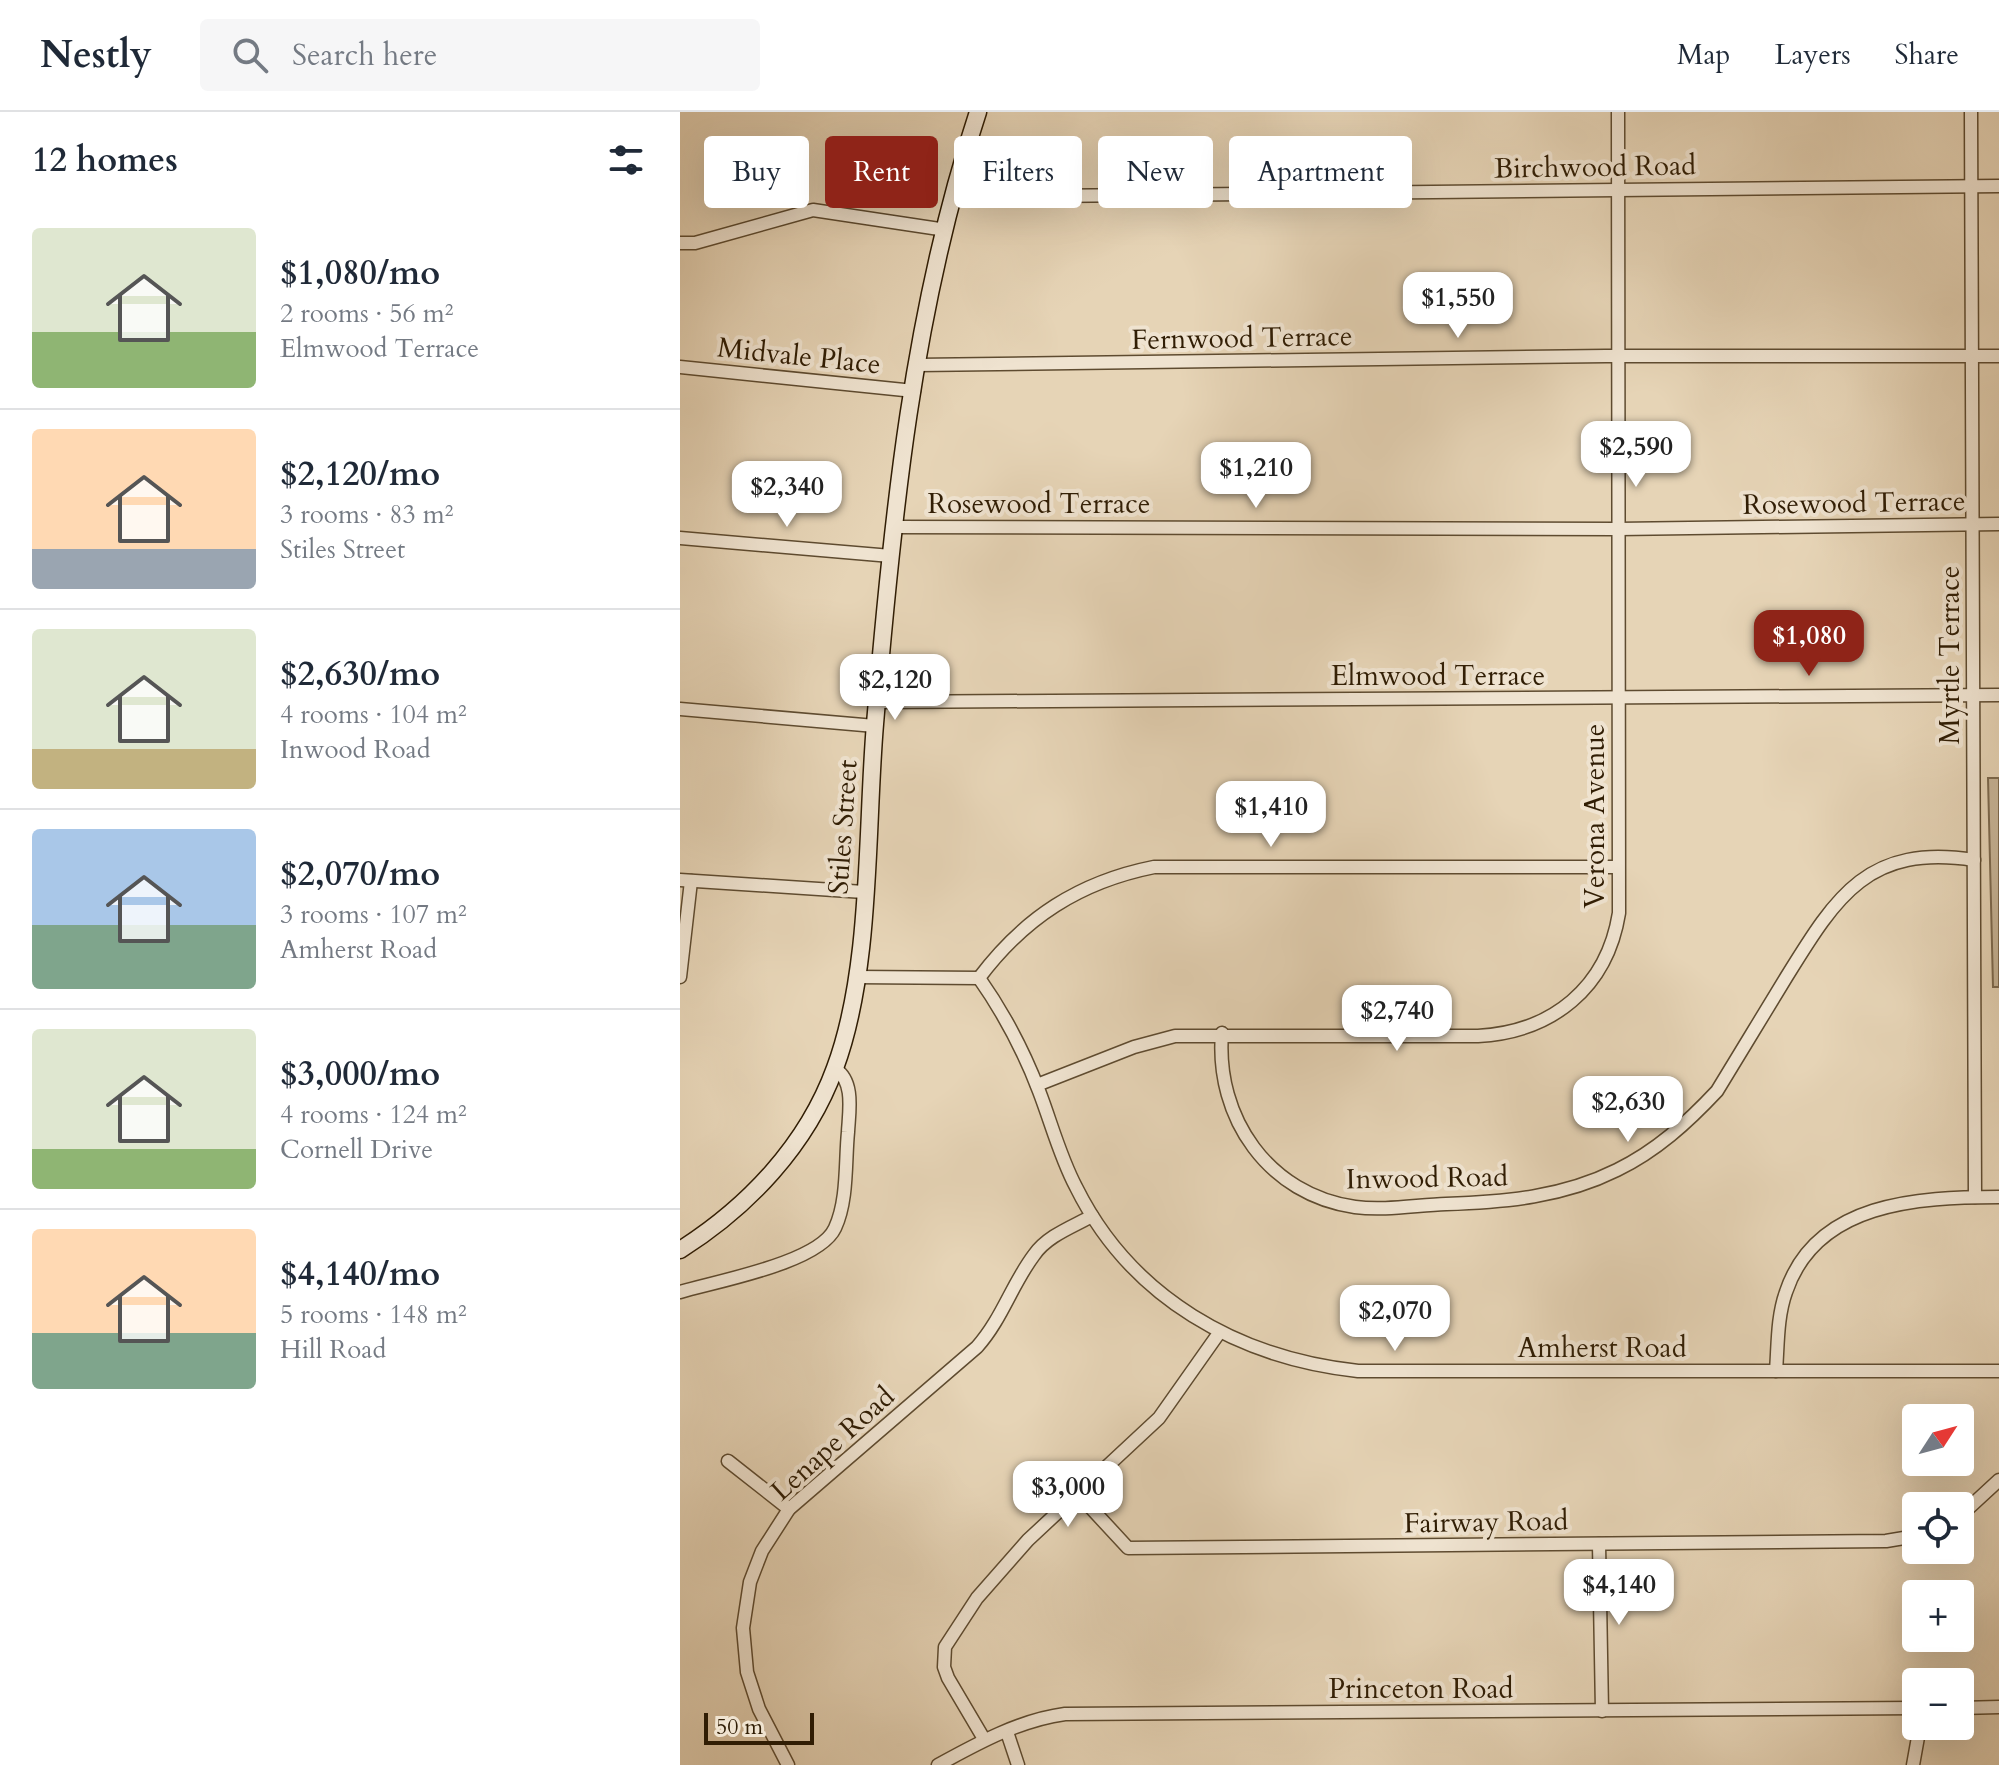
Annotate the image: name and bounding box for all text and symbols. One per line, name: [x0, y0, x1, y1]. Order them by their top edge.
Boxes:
search box: [200, 19, 760, 91]
text: Nestly: [40, 29, 152, 81]
icon: search: [228, 33, 272, 77]
text: Search here: [292, 35, 437, 76]
text: Map: [1677, 36, 1730, 74]
text: Layers: [1774, 36, 1851, 74]
text: Share: [1895, 36, 1959, 74]
chip: Buy: [704, 136, 809, 208]
chip: Rent: [825, 136, 938, 208]
chip: Filters: [954, 136, 1082, 208]
chip: New: [1098, 136, 1213, 208]
chip: Apartment: [1229, 136, 1412, 208]
text: 12 homes: [32, 137, 178, 183]
icon: filters: [604, 138, 648, 182]
street label: Birchwood Road: [1494, 146, 1696, 188]
text: $1,080/mo: [280, 250, 440, 296]
icon: home: [96, 260, 192, 356]
pin: $1,550: [1393, 272, 1523, 340]
text: $1,550: [1421, 280, 1495, 315]
text: 2 rooms · 56 m²: [280, 296, 453, 331]
street label: Fernwood Terrace: [1131, 317, 1353, 359]
street label: Midvale Place: [715, 329, 882, 383]
text: Elmwood Terrace: [280, 331, 479, 366]
pin: $2,590: [1571, 421, 1701, 489]
text: $2,590: [1599, 429, 1673, 464]
pin: $1,210: [1191, 442, 1321, 510]
text: $1,210: [1219, 450, 1293, 485]
text: $2,120/mo: [280, 451, 440, 497]
icon: home: [96, 461, 192, 557]
pin: $2,340: [722, 461, 852, 529]
text: $2,340: [750, 469, 824, 504]
street label: Rosewood Terrace: [1742, 482, 1966, 524]
street label: Rosewood Terrace: [927, 485, 1151, 523]
text: 3 rooms · 83 m²: [280, 497, 453, 532]
text: Stiles Street: [280, 532, 405, 567]
street label: Myrtle Terrace: [1931, 566, 1969, 744]
pin: $1,080: [1744, 610, 1874, 678]
text: $1,080: [1772, 618, 1846, 653]
text: $2,630/mo: [280, 651, 440, 697]
pin: $2,120: [830, 654, 960, 722]
street label: Elmwood Terrace: [1331, 657, 1545, 695]
icon: home: [96, 661, 192, 757]
text: $2,120: [858, 662, 932, 697]
text: 4 rooms · 104 m²: [280, 697, 467, 732]
street label: Verona Avenue: [1576, 724, 1614, 908]
text: Inwood Road: [280, 732, 431, 767]
street label: Stiles Street: [819, 758, 867, 896]
pin: $1,410: [1206, 781, 1336, 849]
text: $1,410: [1234, 789, 1308, 824]
text: $2,070/mo: [280, 851, 440, 897]
icon: home: [96, 861, 192, 957]
text: 3 rooms · 107 m²: [280, 897, 467, 932]
text: Amherst Road: [280, 932, 437, 967]
pin: $2,740: [1332, 985, 1462, 1053]
text: $2,740: [1360, 993, 1434, 1028]
text: $3,000/mo: [280, 1051, 440, 1097]
icon: home: [96, 1061, 192, 1157]
pin: $2,630: [1563, 1076, 1693, 1144]
text: $2,630: [1591, 1084, 1665, 1119]
text: 4 rooms · 124 m²: [280, 1097, 467, 1132]
text: Cornell Drive: [280, 1132, 433, 1167]
street label: Inwood Road: [1346, 1158, 1509, 1198]
text: $4,140/mo: [280, 1251, 440, 1297]
icon: home: [96, 1261, 192, 1357]
pin: $2,070: [1330, 1285, 1460, 1353]
text: $2,070: [1358, 1293, 1432, 1328]
text: 5 rooms · 148 m²: [280, 1297, 467, 1332]
street label: Amherst Road: [1517, 1329, 1687, 1367]
text: Hill Road: [280, 1332, 386, 1367]
street label: Lenape Road: [763, 1378, 903, 1510]
north arrow: [1902, 1404, 1974, 1476]
map controls: [1902, 1404, 1974, 1740]
pin: $3,000: [1003, 1461, 1133, 1529]
text: $3,000: [1031, 1469, 1105, 1504]
button: locate: [1902, 1492, 1974, 1564]
street label: Fairway Road: [1403, 1502, 1569, 1542]
pin: $4,140: [1554, 1559, 1684, 1627]
text: $4,140: [1582, 1567, 1656, 1602]
button: +: [1902, 1580, 1974, 1652]
button: −: [1902, 1668, 1974, 1740]
street label: Princeton Road: [1329, 1670, 1514, 1708]
scale bar: [704, 1709, 814, 1745]
text: 50 m: [716, 1712, 763, 1742]

